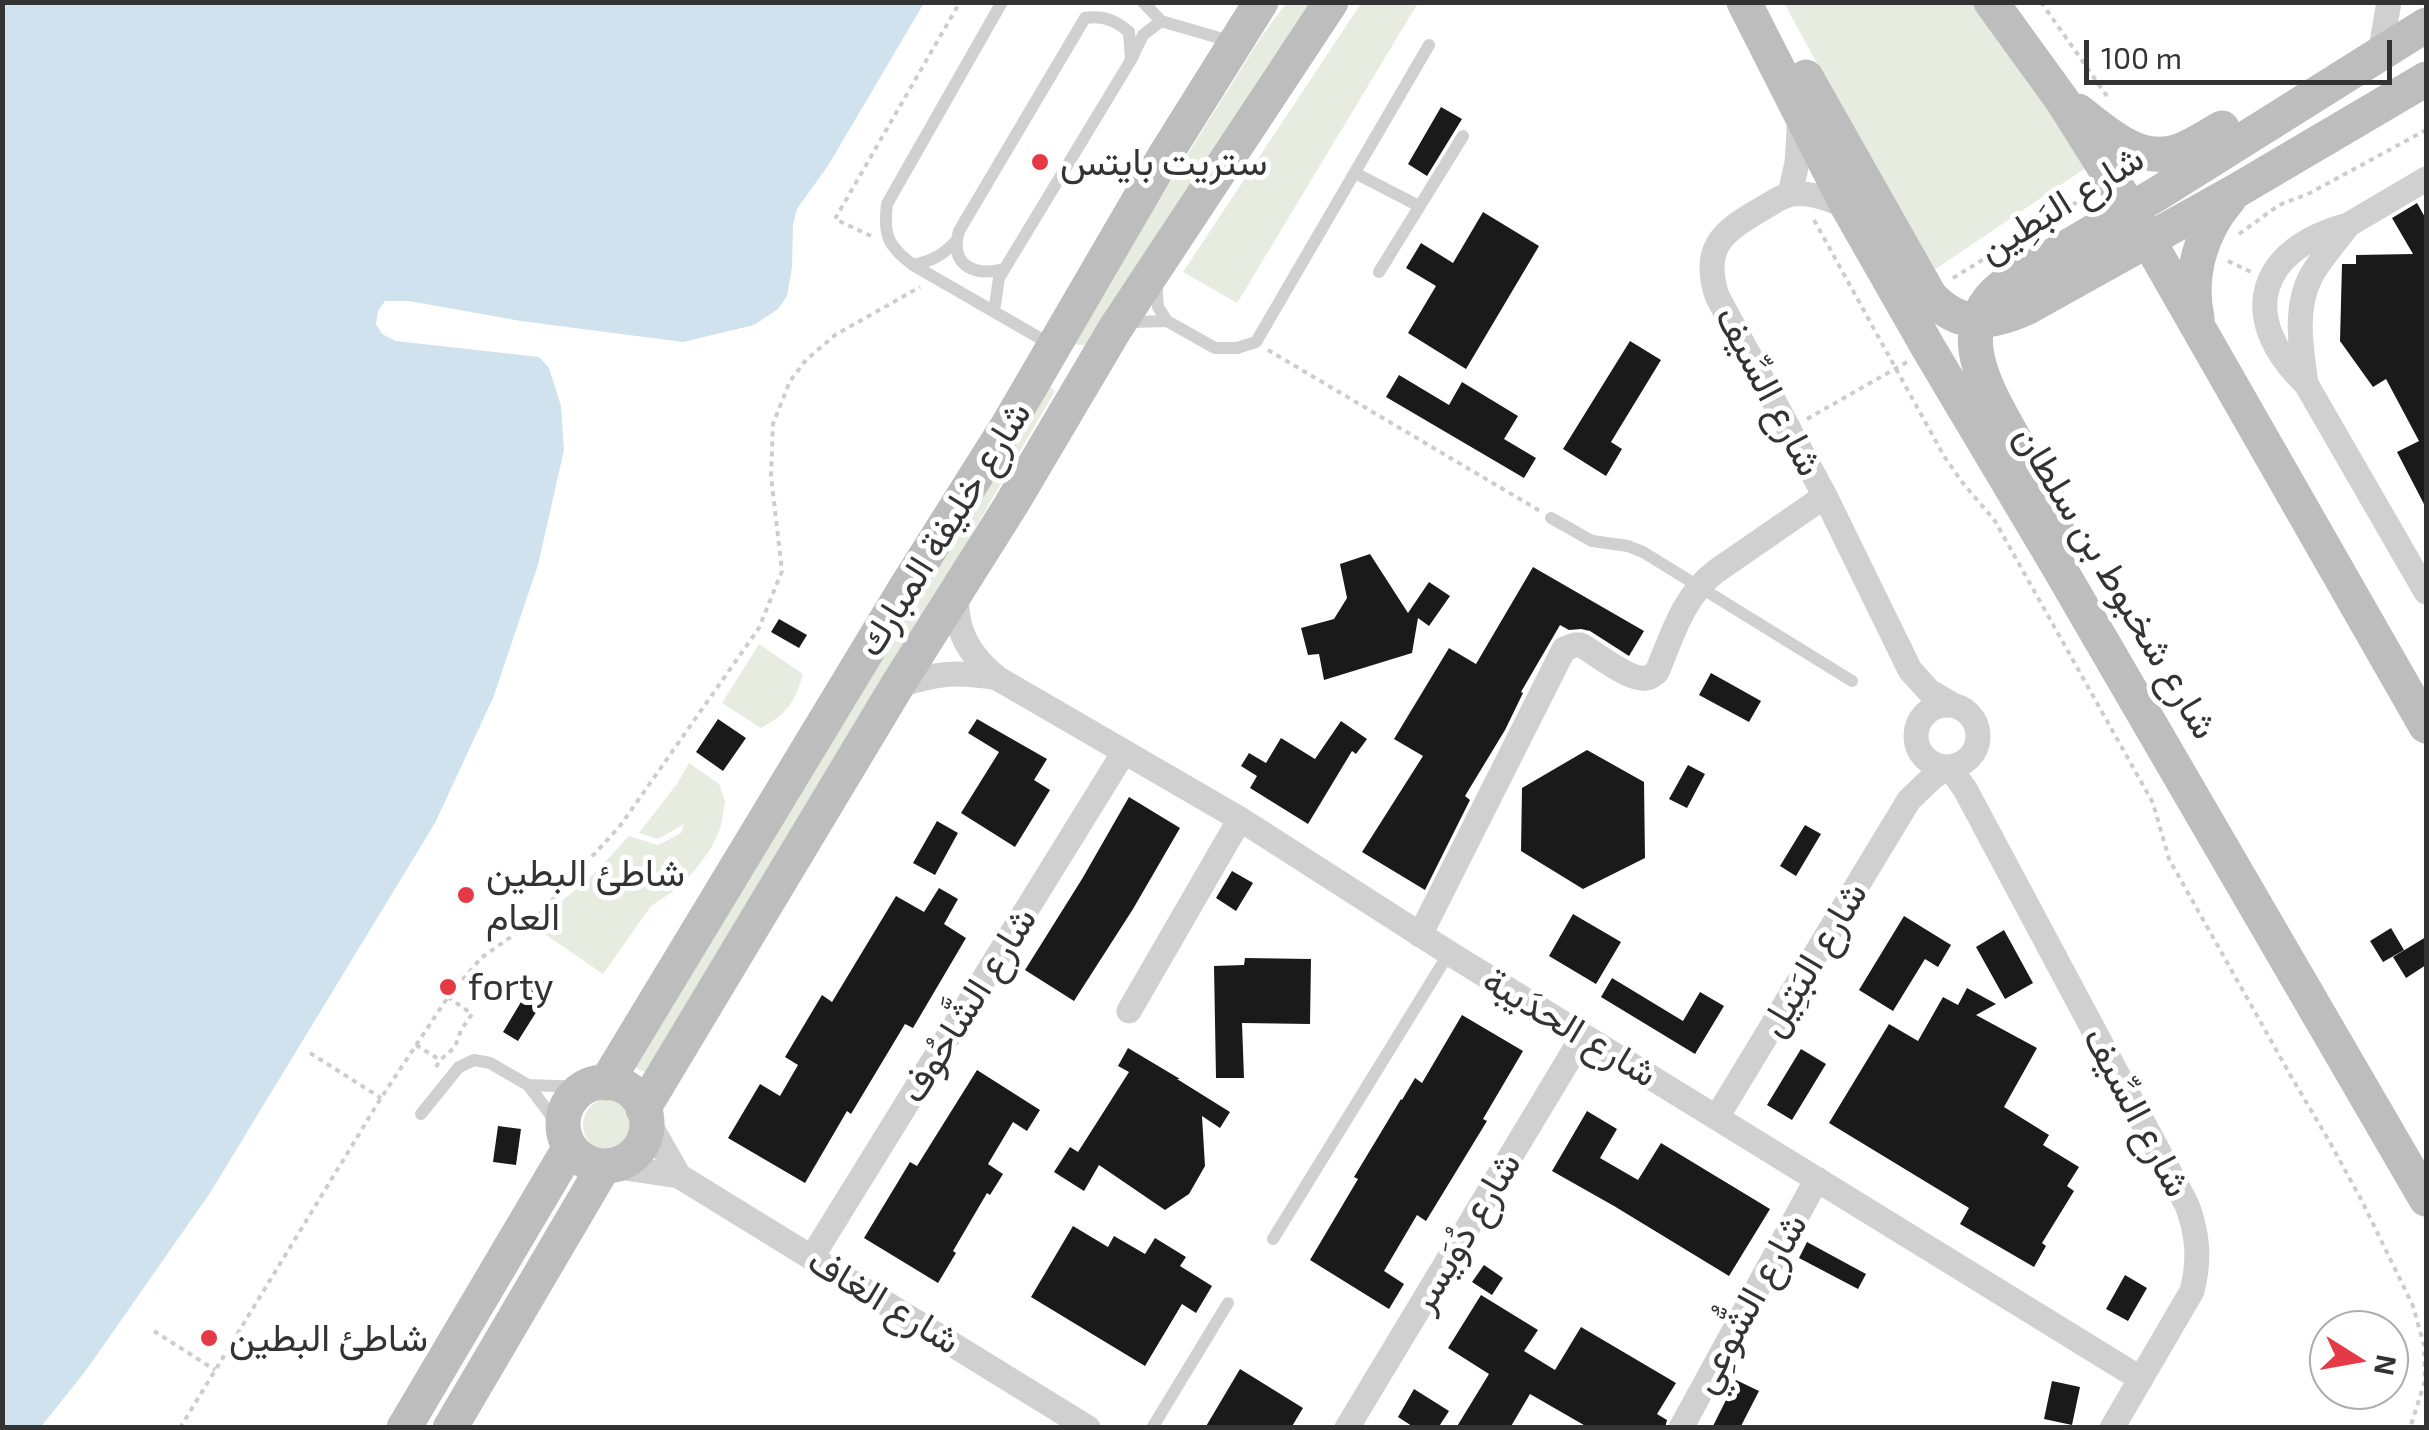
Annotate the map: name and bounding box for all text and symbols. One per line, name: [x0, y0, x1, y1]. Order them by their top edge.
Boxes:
scale bar: [2089, 20, 2396, 82]
text: 100 m: [2101, 39, 2182, 75]
street label: شارع البَطِين: [1970, 135, 2152, 273]
place label: ستريت بايتس: [1060, 139, 1267, 185]
marker: ستريت بايتس: [1029, 151, 1051, 173]
street label: شارع السِّيف: [1705, 298, 1833, 484]
street label: شارع خليفة المبارك: [847, 393, 1041, 665]
street label: شارع شخبوط بن سلطان: [2004, 417, 2228, 747]
place label: شاطئ البطين العام: [486, 850, 685, 939]
street label: شارع البَتِيل: [1749, 874, 1877, 1044]
marker: شاطئ البطين العام: [455, 884, 477, 906]
street label: شارع الشَّاحُوف: [890, 899, 1046, 1111]
street label: شارع الحدَيبة: [1474, 957, 1666, 1097]
place label: forty: [468, 964, 554, 1010]
marker: forty: [437, 976, 459, 998]
street label: شارع السِّيف: [2073, 1019, 2201, 1205]
street label: شارع دُوَيسر: [1399, 1144, 1531, 1320]
street label: شارع الشُّوعِي: [1681, 1205, 1817, 1401]
street label: شارع الغاف: [800, 1238, 968, 1364]
north arrow: [2309, 1310, 2409, 1410]
place label: شاطئ البطين: [229, 1315, 428, 1361]
marker: شاطئ البطين: [198, 1327, 220, 1349]
text: N: [2368, 1352, 2405, 1379]

